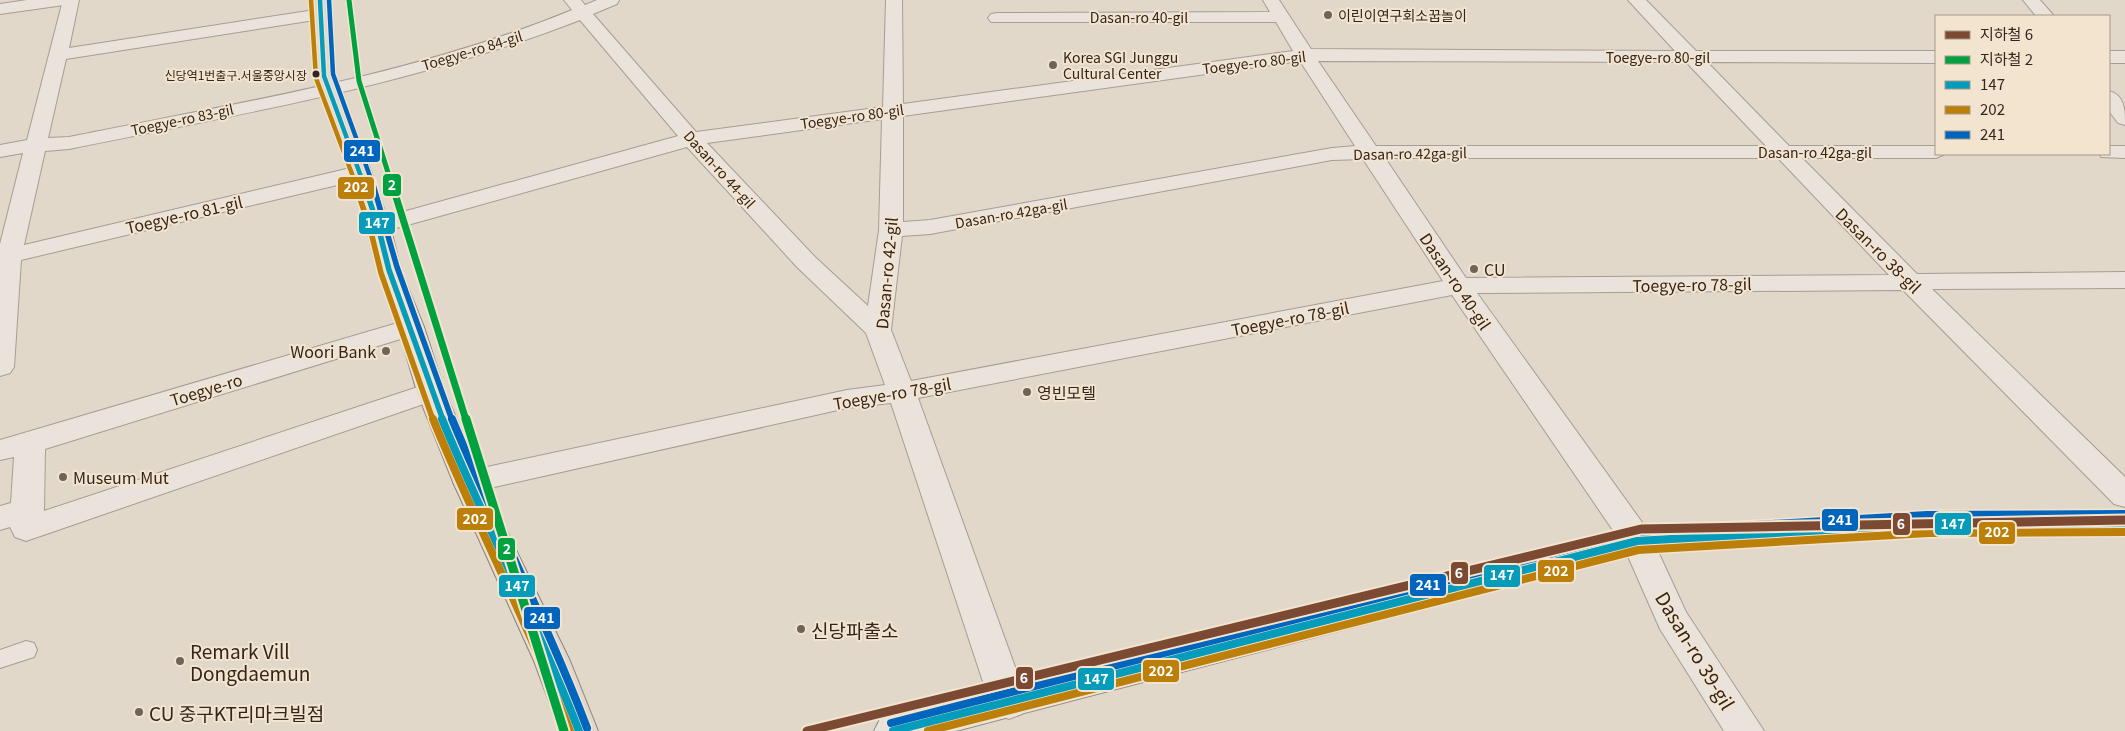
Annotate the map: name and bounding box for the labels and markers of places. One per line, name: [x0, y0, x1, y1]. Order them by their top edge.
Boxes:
place label: 이린이연구회소꿉놀이: [1338, 5, 1467, 25]
marker: 이린이연구회소꿉놀이: [1322, 9, 1334, 21]
place label: Korea SGI Junggu Cultural Center: [1063, 47, 1178, 83]
marker: Korea SGI Junggu Cultural Center: [1047, 59, 1059, 71]
place label: 신당역1번출구.서울중앙시장: [165, 66, 307, 83]
marker: 신당역1번출구.서울중앙시장: [311, 69, 321, 79]
place label: CU: [1484, 257, 1505, 281]
marker: CU: [1468, 263, 1480, 275]
place label: Woori Bank: [290, 339, 376, 363]
marker: Woori Bank: [380, 345, 392, 357]
place label: 영빈모텔: [1037, 380, 1096, 404]
marker: 영빈모텔: [1021, 386, 1033, 398]
place label: Museum Mut: [73, 465, 169, 489]
marker: Museum Mut: [57, 471, 69, 483]
place label: 신당파출소: [811, 616, 898, 643]
marker: 신당파출소: [795, 623, 807, 635]
place label: Remark Vill Dongdaemun: [190, 637, 310, 686]
marker: Remark Vill Dongdaemun: [174, 655, 186, 667]
place label: CU 중구KT리마크빌점: [149, 699, 324, 726]
marker: CU 중구KT리마크빌점: [133, 706, 145, 718]

